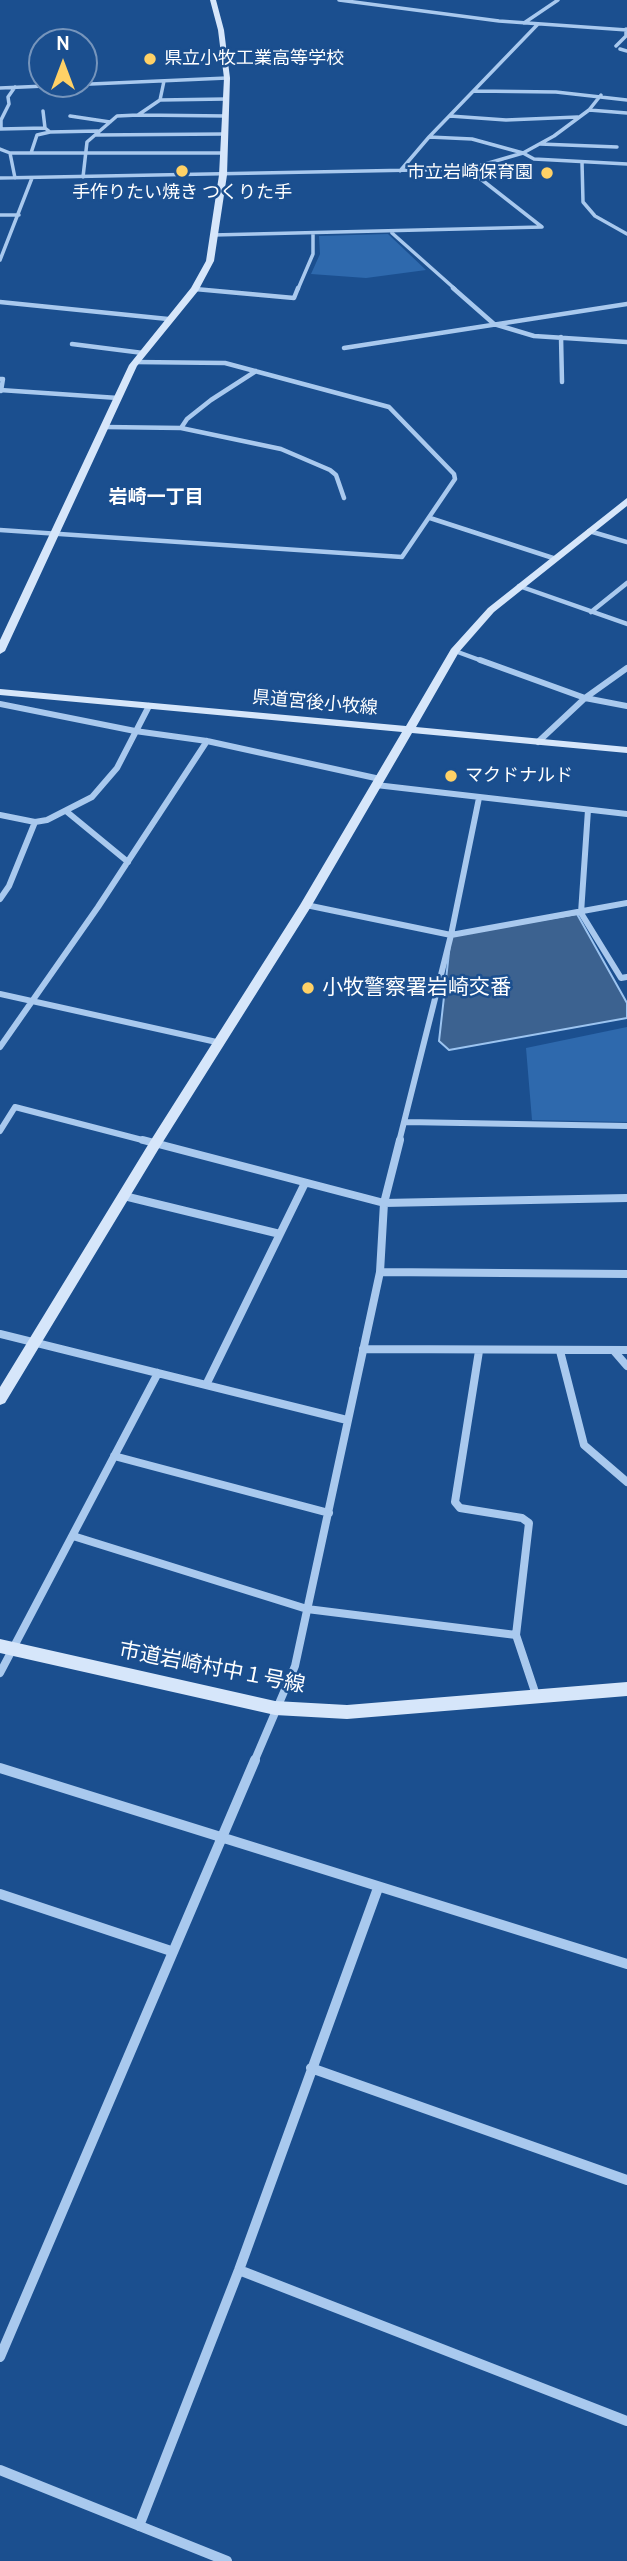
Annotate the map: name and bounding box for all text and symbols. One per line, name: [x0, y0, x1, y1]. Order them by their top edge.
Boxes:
north arrow: [28, 28, 98, 98]
text: N: [56, 32, 70, 55]
place label: 県立小牧工業高等学校: [164, 48, 344, 70]
marker: 県立小牧工業高等学校: [142, 51, 158, 67]
place label: 市立岩崎保育園: [407, 162, 533, 184]
marker: 手作りたい焼き つくりた手: [174, 163, 190, 179]
marker: 市立岩崎保育園: [539, 165, 555, 181]
place label: 手作りたい焼き つくりた手: [72, 182, 292, 204]
district label: 岩崎一丁目: [109, 486, 203, 508]
street label: 県道宮後小牧線: [251, 687, 379, 719]
place label: マクドナルド: [465, 765, 573, 787]
marker: マクドナルド: [443, 768, 459, 784]
place label: 小牧警察署岩崎交番: [322, 975, 511, 1001]
marker: 小牧警察署岩崎交番: [300, 980, 316, 996]
street label: 市道岩崎村中１号線: [117, 1638, 307, 1698]

